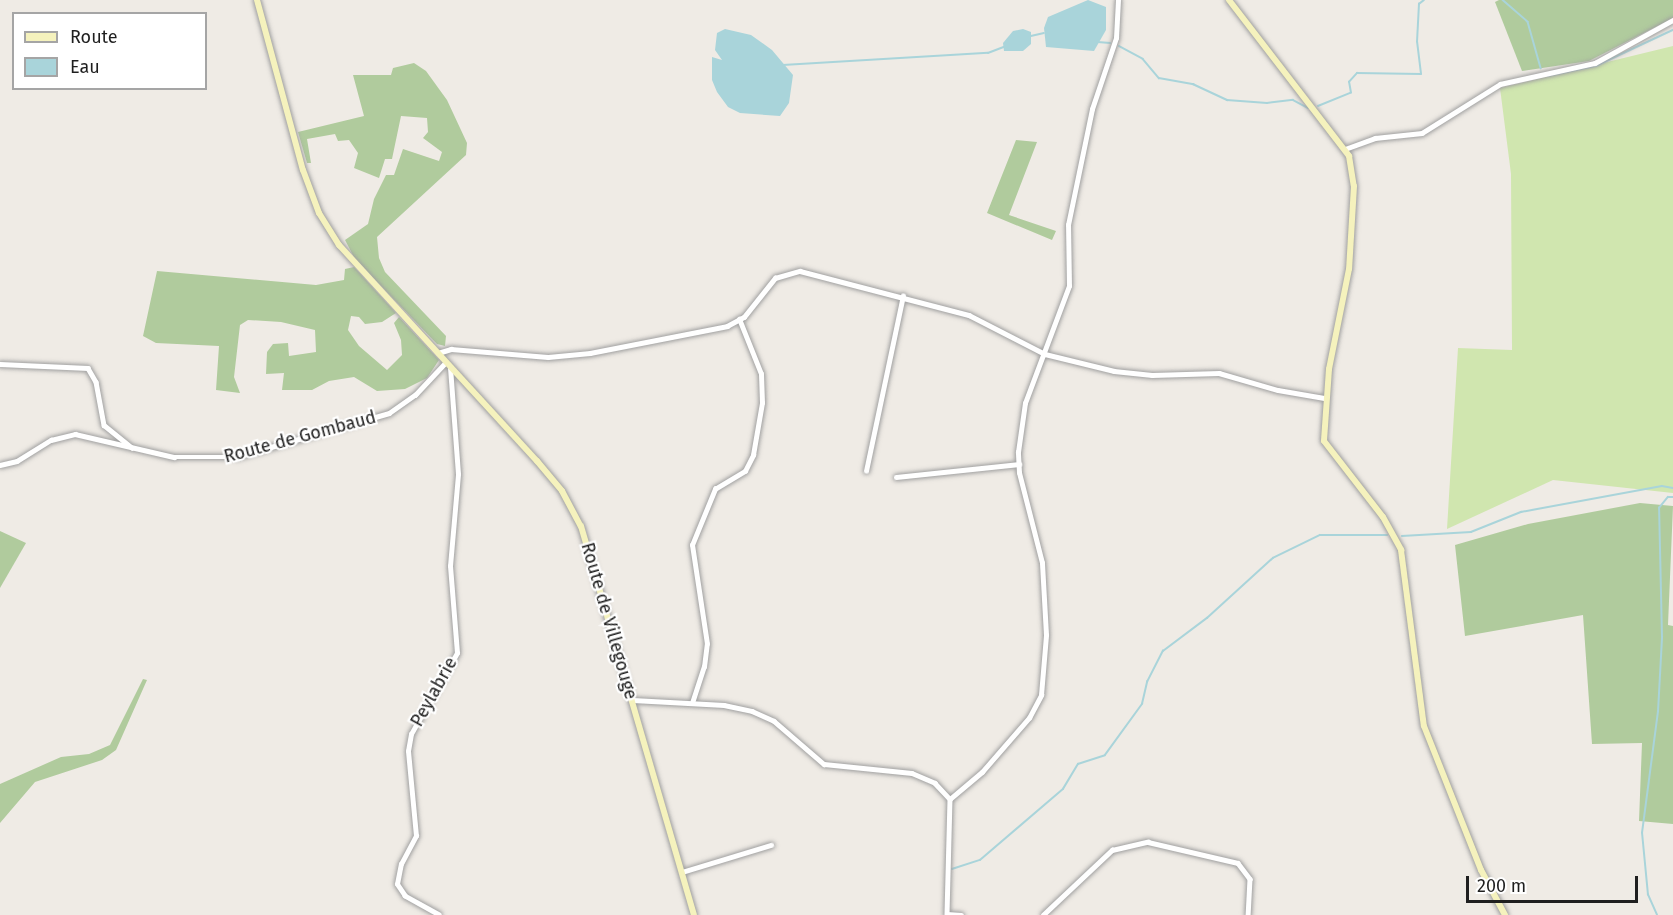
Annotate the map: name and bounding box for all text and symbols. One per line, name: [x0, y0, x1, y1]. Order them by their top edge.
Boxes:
legend: [12, 12, 207, 90]
text: Route: [70, 26, 118, 48]
text: Eau: [70, 56, 100, 78]
street label: Route de Gombaud: [222, 406, 378, 468]
street label: Route de Villegouge: [576, 540, 642, 702]
street label: Peylabrie: [406, 654, 462, 730]
scale bar: [1469, 864, 1642, 902]
text: 200 m: [1477, 875, 1526, 897]

